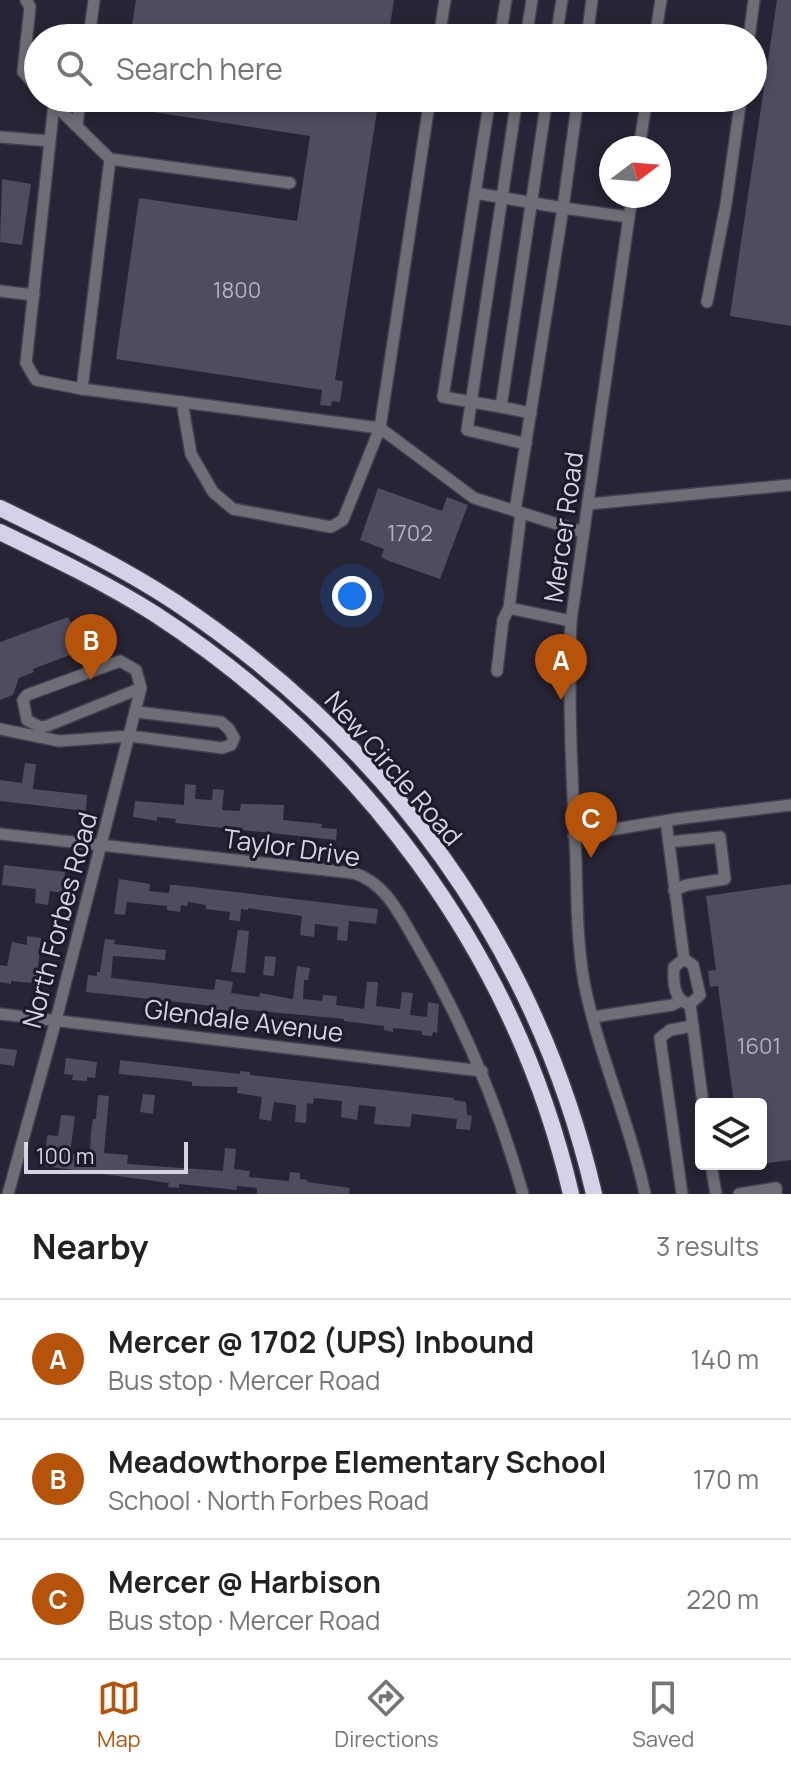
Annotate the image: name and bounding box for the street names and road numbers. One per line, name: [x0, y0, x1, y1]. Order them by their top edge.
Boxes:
street label: Mercer Road: [535, 449, 591, 605]
street label: New Circle Road: [317, 683, 471, 853]
street label: North Forbes Road: [13, 808, 105, 1032]
street label: Taylor Drive: [221, 820, 363, 874]
street label: Glendale Avenue: [143, 990, 345, 1050]

